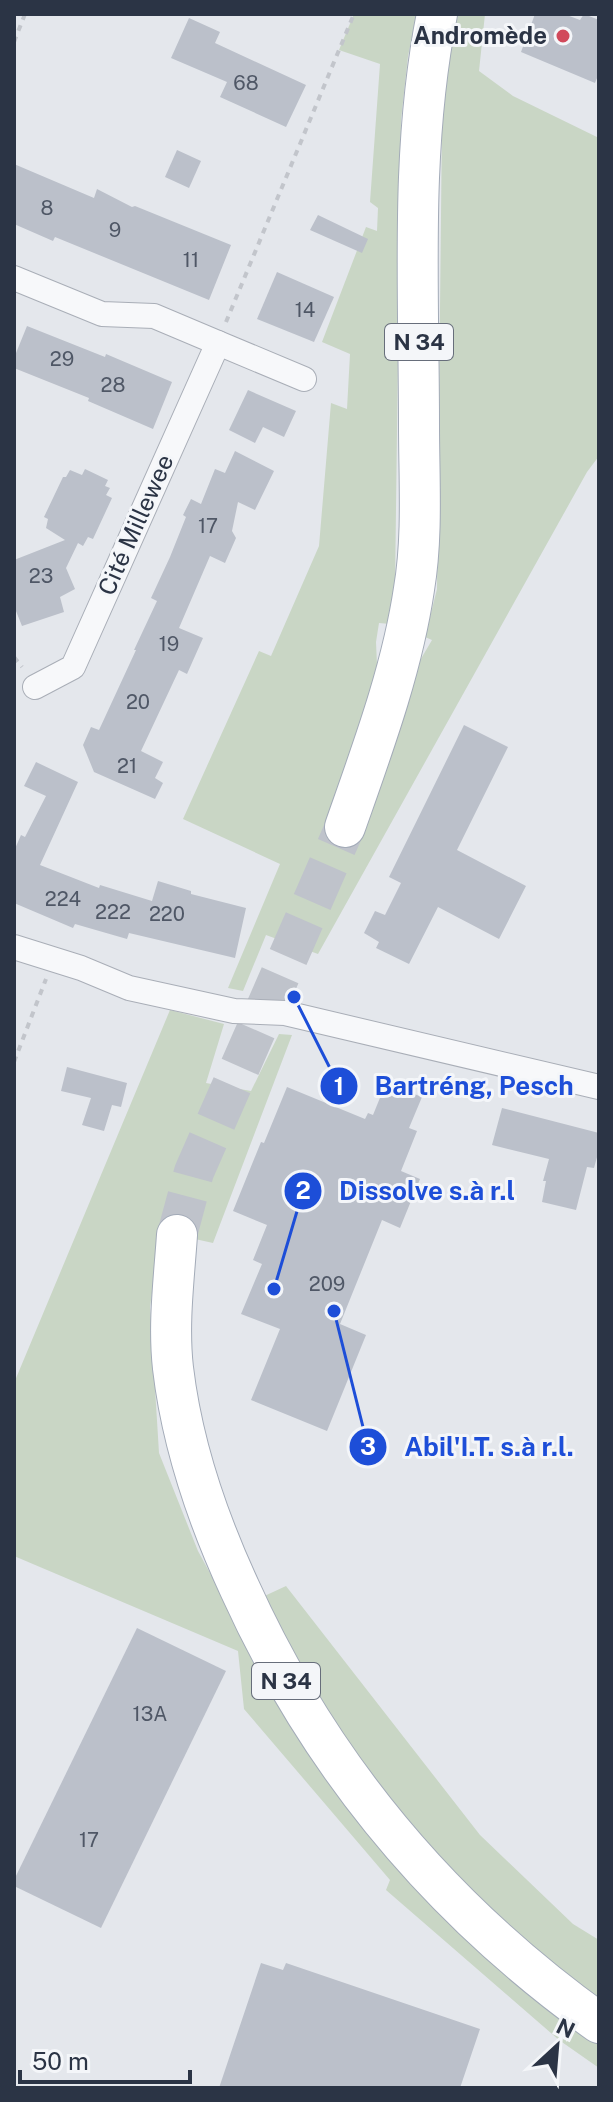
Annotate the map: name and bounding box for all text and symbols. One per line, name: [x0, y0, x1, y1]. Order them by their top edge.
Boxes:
place label: Andromède: [413, 21, 547, 49]
marker: Andromède: [554, 27, 572, 45]
house number: 68: [233, 71, 259, 95]
house number: 8: [41, 196, 53, 220]
house number: 9: [109, 218, 121, 242]
house number: 11: [183, 248, 199, 272]
house number: 14: [295, 298, 315, 322]
road number: N 34: [385, 324, 453, 360]
house number: 29: [50, 347, 74, 371]
house number: 28: [101, 373, 125, 397]
street label: Cité Millewee: [92, 450, 179, 599]
house number: 17: [198, 514, 218, 538]
house number: 23: [29, 564, 53, 588]
house number: 19: [159, 632, 179, 656]
house number: 20: [126, 690, 150, 714]
house number: 21: [117, 754, 137, 778]
house number: 224: [45, 887, 81, 911]
house number: 222: [95, 900, 131, 924]
house number: 220: [149, 902, 185, 926]
callout: Bartréng, Pesch: [319, 1061, 590, 1111]
text: Bartréng, Pesch: [374, 1070, 574, 1101]
text: 1: [334, 1072, 344, 1100]
callout: Dissolve s.à r.l: [283, 1166, 531, 1216]
text: Dissolve s.à r.l: [339, 1175, 515, 1206]
text: 2: [295, 1176, 311, 1204]
house number: 209: [309, 1272, 345, 1296]
callout: Abil'I.T. s.à r.l.: [348, 1422, 590, 1472]
text: Abil'I.T. s.à r.l.: [404, 1431, 574, 1462]
text: 3: [360, 1432, 376, 1460]
road number: N 34: [252, 1663, 320, 1699]
house number: 13A: [133, 1702, 167, 1726]
house number: 17: [79, 1828, 99, 1852]
north arrow: [517, 2006, 597, 2086]
text: N: [552, 2013, 579, 2043]
scale bar: [20, 2034, 190, 2084]
text: 50 m: [32, 2047, 89, 2075]

